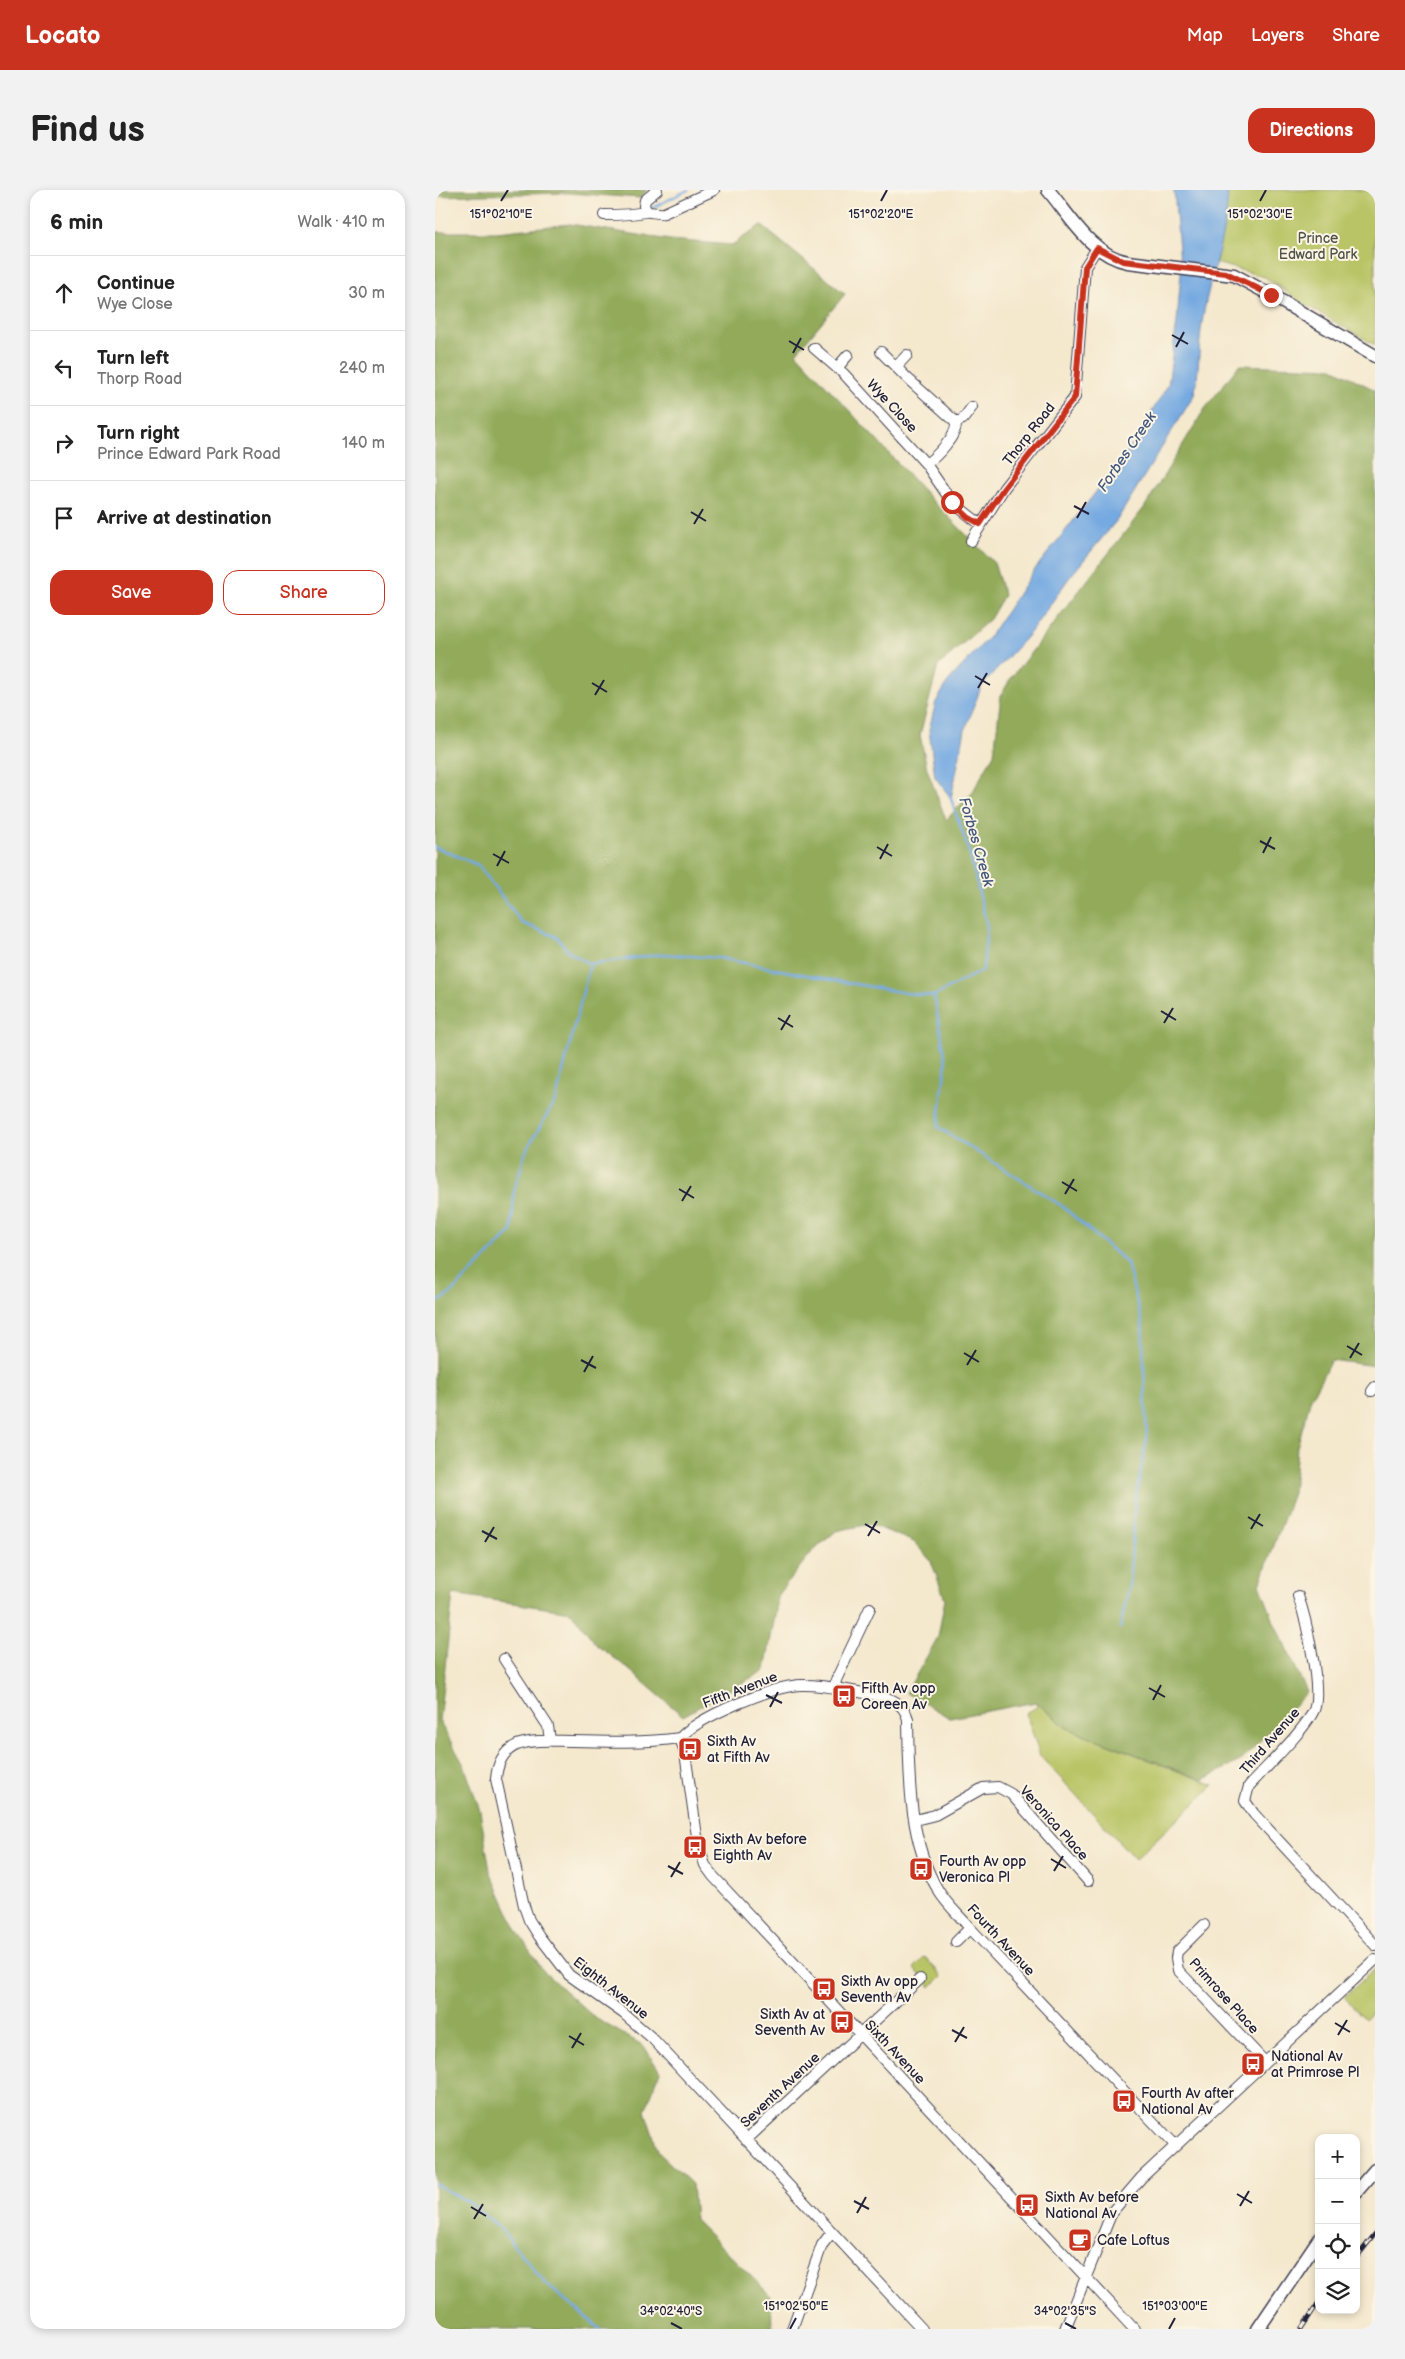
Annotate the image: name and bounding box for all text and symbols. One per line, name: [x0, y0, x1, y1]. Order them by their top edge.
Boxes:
text: Locato: [25, 21, 100, 50]
text: Map: [1187, 25, 1223, 46]
text: Layers: [1251, 25, 1304, 46]
text: Share: [1332, 25, 1380, 46]
button: Directions: [1248, 108, 1375, 153]
text: Find us: [30, 109, 145, 152]
text: 151°02'10"E: [470, 207, 532, 222]
text: 151°02'20"E: [848, 207, 914, 222]
text: 151°02'30"E: [1227, 207, 1293, 222]
text: 6 min: [50, 210, 103, 235]
text: Walk · 410 m: [298, 213, 385, 232]
park label: Prince Edward Park: [1279, 230, 1357, 263]
text: Continue: [97, 272, 175, 295]
icon: ahead: [50, 279, 78, 307]
text: 30 m: [348, 284, 385, 303]
route end: [1260, 284, 1283, 307]
text: Wye Close: [97, 295, 173, 314]
text: Turn left: [97, 347, 169, 370]
icon: left: [50, 354, 78, 382]
text: 240 m: [339, 359, 385, 378]
text: Thorp Road: [97, 370, 182, 389]
street label: Wye Close: [863, 376, 921, 436]
street label: Thorp Road: [999, 399, 1059, 469]
water label: Forbes Creek: [1093, 408, 1161, 496]
text: Turn right: [97, 422, 180, 445]
icon: right: [50, 429, 78, 457]
text: 140 m: [342, 434, 385, 453]
text: Prince Edward Park Road: [97, 445, 281, 464]
route start: [941, 491, 964, 514]
icon: arrive: [50, 504, 78, 532]
text: Arrive at destination: [97, 507, 272, 530]
button: Save: [50, 570, 213, 615]
button: Share: [223, 570, 385, 615]
water label: Forbes Creek: [954, 795, 998, 890]
street label: Fifth Avenue: [700, 1668, 780, 1712]
place label: Fifth Av opp Coreen Av: [861, 1680, 936, 1713]
bus stop icon: Fifth Av opp Coreen Av: [831, 1683, 857, 1709]
street label: Third Avenue: [1236, 1704, 1304, 1778]
place label: Sixth Av at Fifth Av: [707, 1733, 770, 1766]
bus stop icon: Sixth Av at Fifth Av: [677, 1736, 703, 1762]
street label: Veronica Place: [1016, 1782, 1092, 1864]
place label: Sixth Av before Eighth Av: [713, 1831, 807, 1864]
bus stop icon: Sixth Av before Eighth Av: [682, 1834, 708, 1860]
place label: Fourth Av opp Veronica Pl: [939, 1853, 1026, 1886]
bus stop icon: Fourth Av opp Veronica Pl: [908, 1856, 934, 1882]
street label: Fourth Avenue: [964, 1901, 1038, 1979]
street label: Eighth Avenue: [570, 1953, 652, 2023]
street label: Primrose Place: [1186, 1955, 1262, 2037]
place label: Sixth Av opp Seventh Av: [841, 1973, 918, 2006]
bus stop icon: Sixth Av opp Seventh Av: [811, 1976, 837, 2002]
place label: Sixth Av at Seventh Av: [755, 2006, 826, 2039]
bus stop icon: Sixth Av at Seventh Av: [829, 2009, 855, 2035]
street label: Sixth Avenue: [861, 2017, 929, 2087]
place label: National Av at Primrose Pl: [1271, 2048, 1359, 2081]
street label: Seventh Avenue: [737, 2049, 823, 2131]
bus stop icon: National Av at Primrose Pl: [1240, 2051, 1266, 2077]
place label: Fourth Av after National Av: [1141, 2085, 1235, 2118]
bus stop icon: Fourth Av after National Av: [1111, 2088, 1137, 2114]
map controls: [1315, 2134, 1360, 2314]
button: +: [1315, 2134, 1360, 2179]
button: −: [1315, 2179, 1360, 2224]
place label: Sixth Av before National Av: [1045, 2189, 1139, 2222]
bus stop icon: Sixth Av before National Av: [1014, 2192, 1040, 2218]
button: locate: [1315, 2224, 1360, 2269]
cafe icon: Cafe Loftus: [1067, 2227, 1093, 2253]
place label: Cafe Loftus: [1097, 2232, 1170, 2249]
button: layers: [1315, 2269, 1360, 2314]
text: 151°02'50"E: [764, 2299, 829, 2314]
text: 151°03'00"E: [1142, 2299, 1208, 2314]
text: 34°02'40"S: [640, 2304, 702, 2319]
text: 34°02'35"S: [1034, 2304, 1096, 2319]

